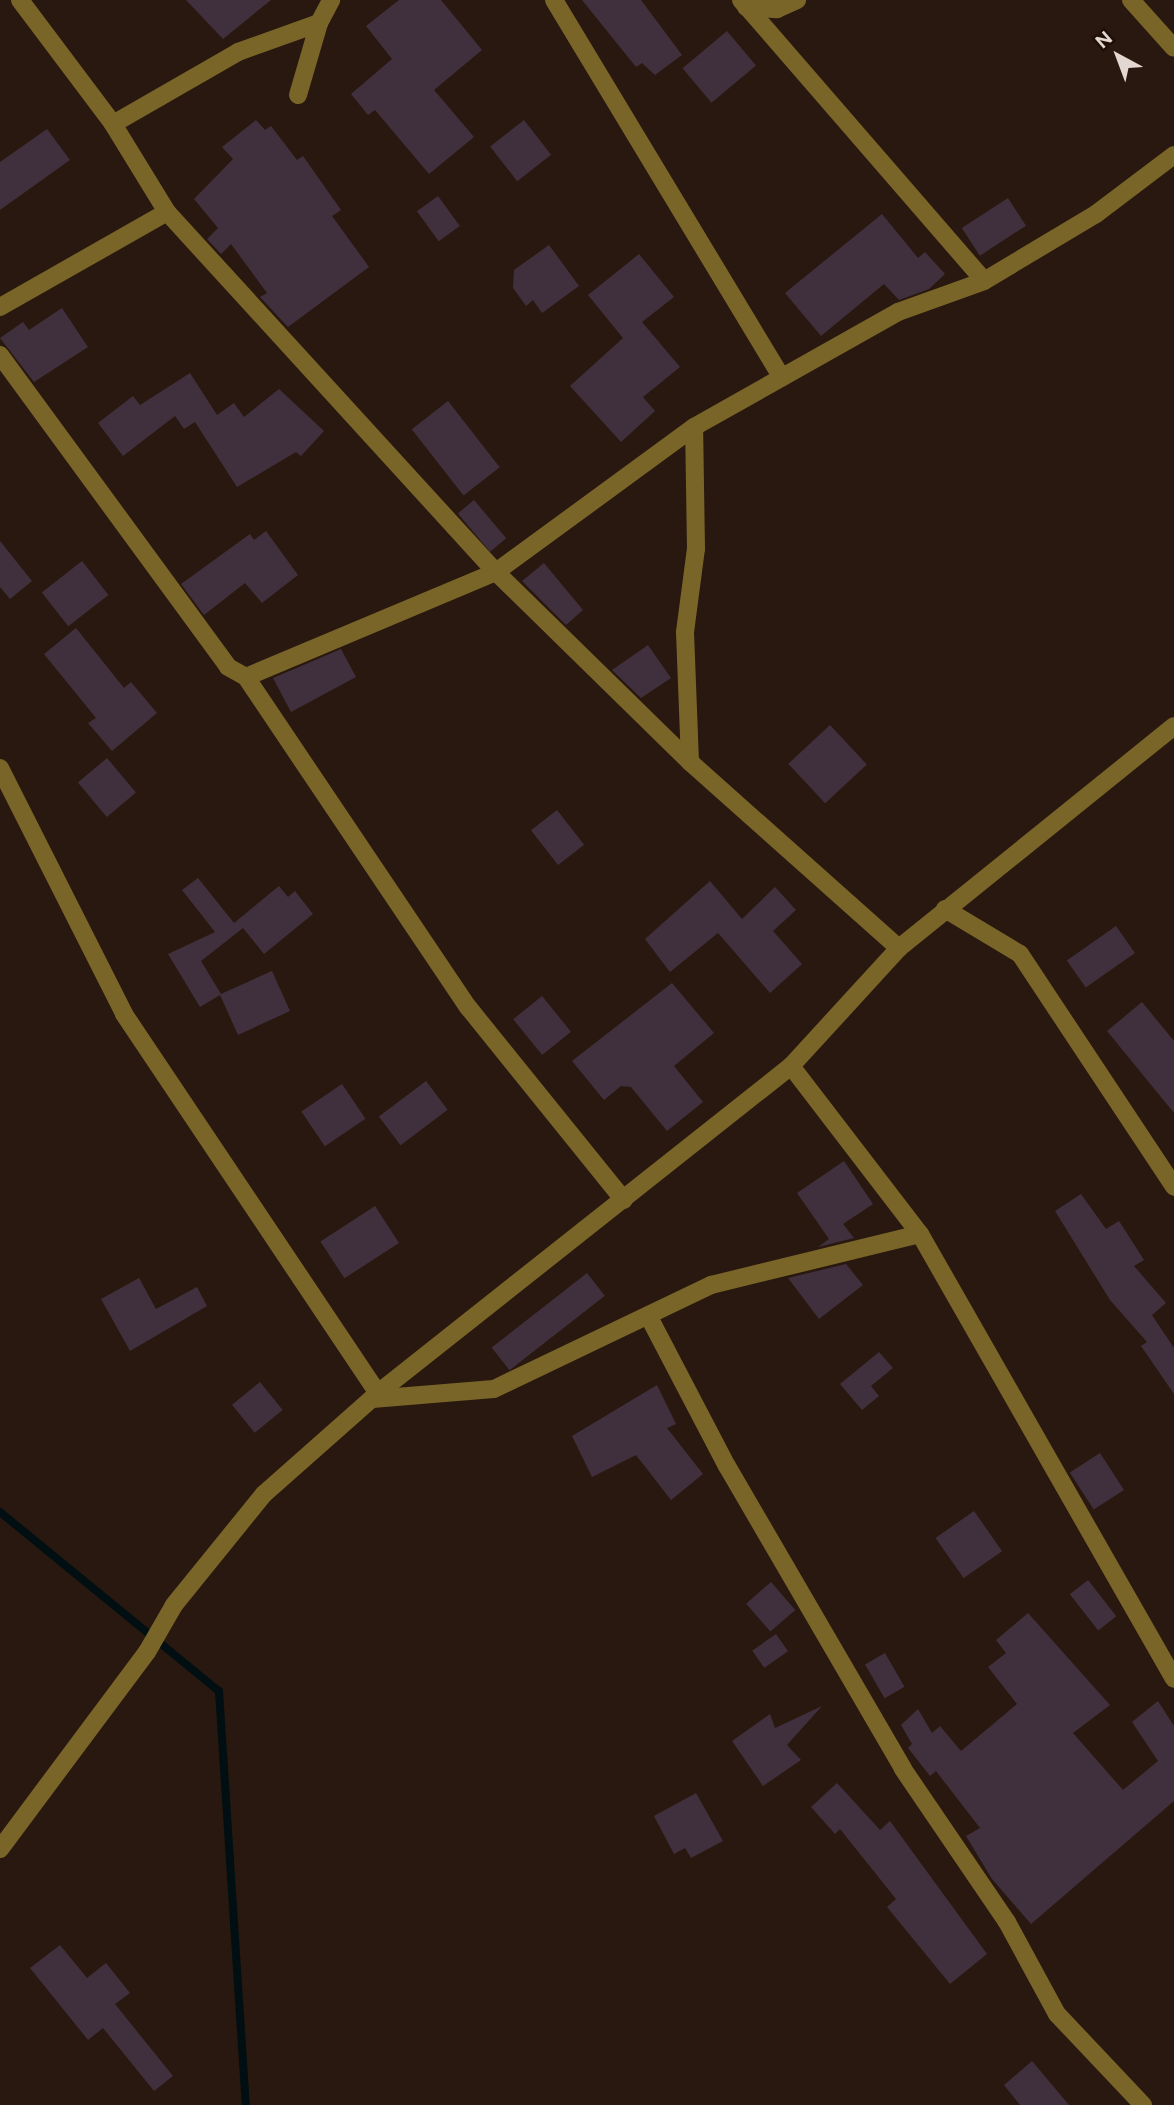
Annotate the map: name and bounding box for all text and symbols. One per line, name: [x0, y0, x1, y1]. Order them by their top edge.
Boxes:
north arrow: [1083, 21, 1153, 91]
text: N: [1091, 26, 1117, 53]

